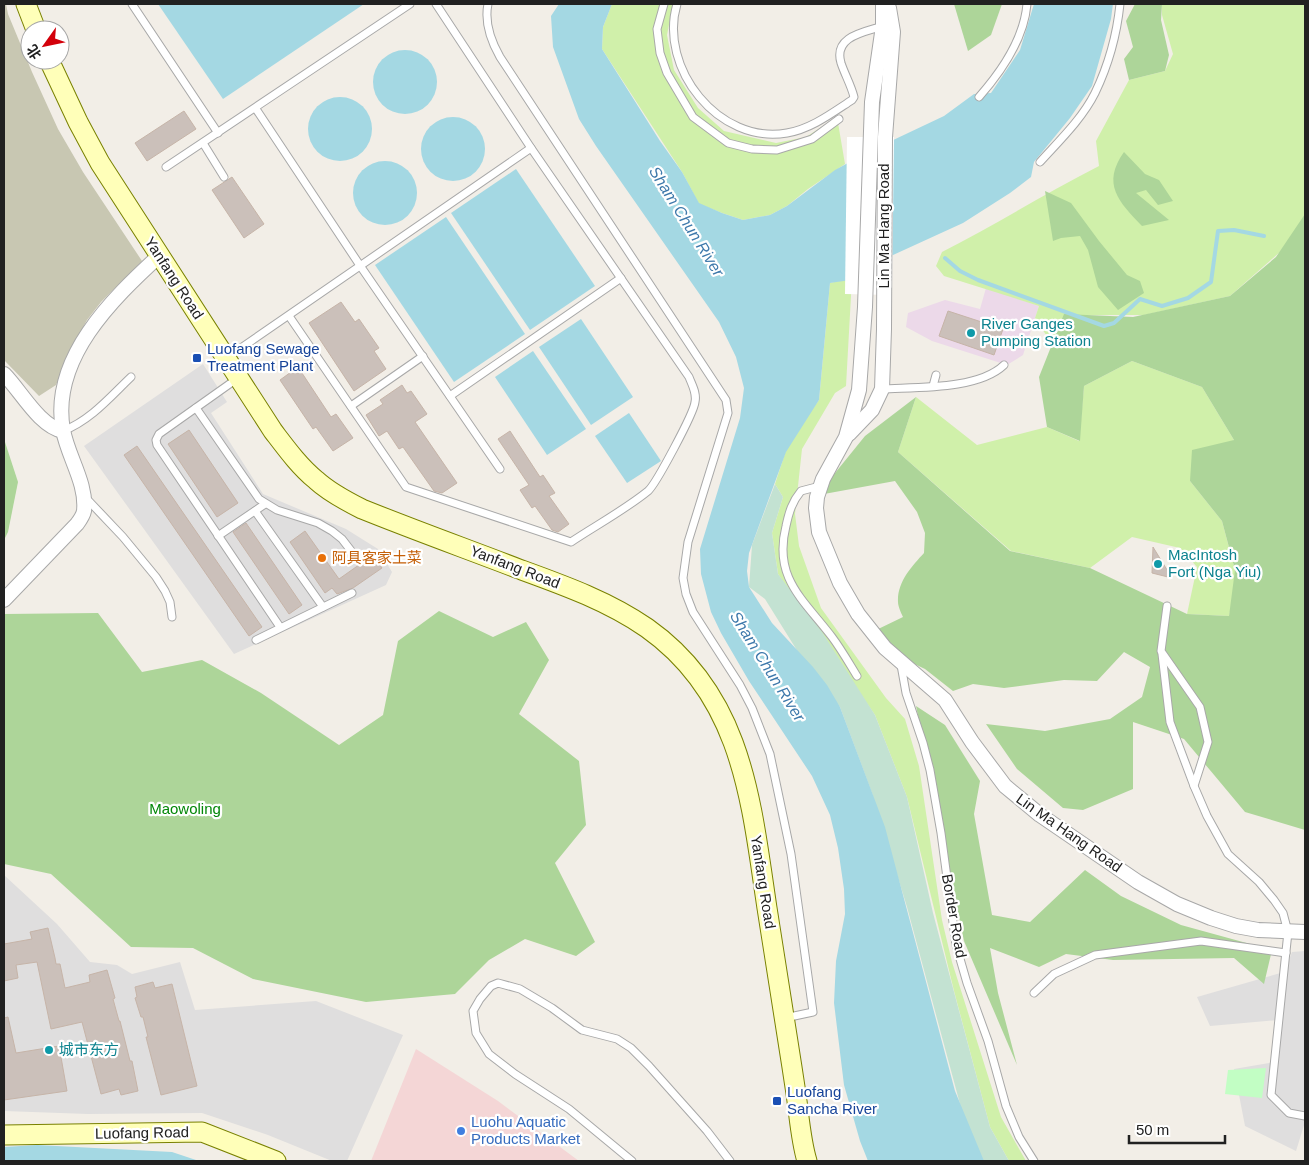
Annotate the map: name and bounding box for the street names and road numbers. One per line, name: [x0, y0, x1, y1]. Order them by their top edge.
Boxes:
street label: Lin Ma Hang Road: [875, 163, 892, 289]
street label: Yanfang Road: [141, 233, 207, 322]
street label: Yanfang Road: [468, 542, 562, 591]
street label: Lin Ma Hang Road: [1013, 790, 1125, 875]
street label: Yanfang Road: [748, 834, 779, 930]
street label: Border Road: [939, 873, 970, 959]
street label: Luofang Road: [95, 1123, 189, 1142]

